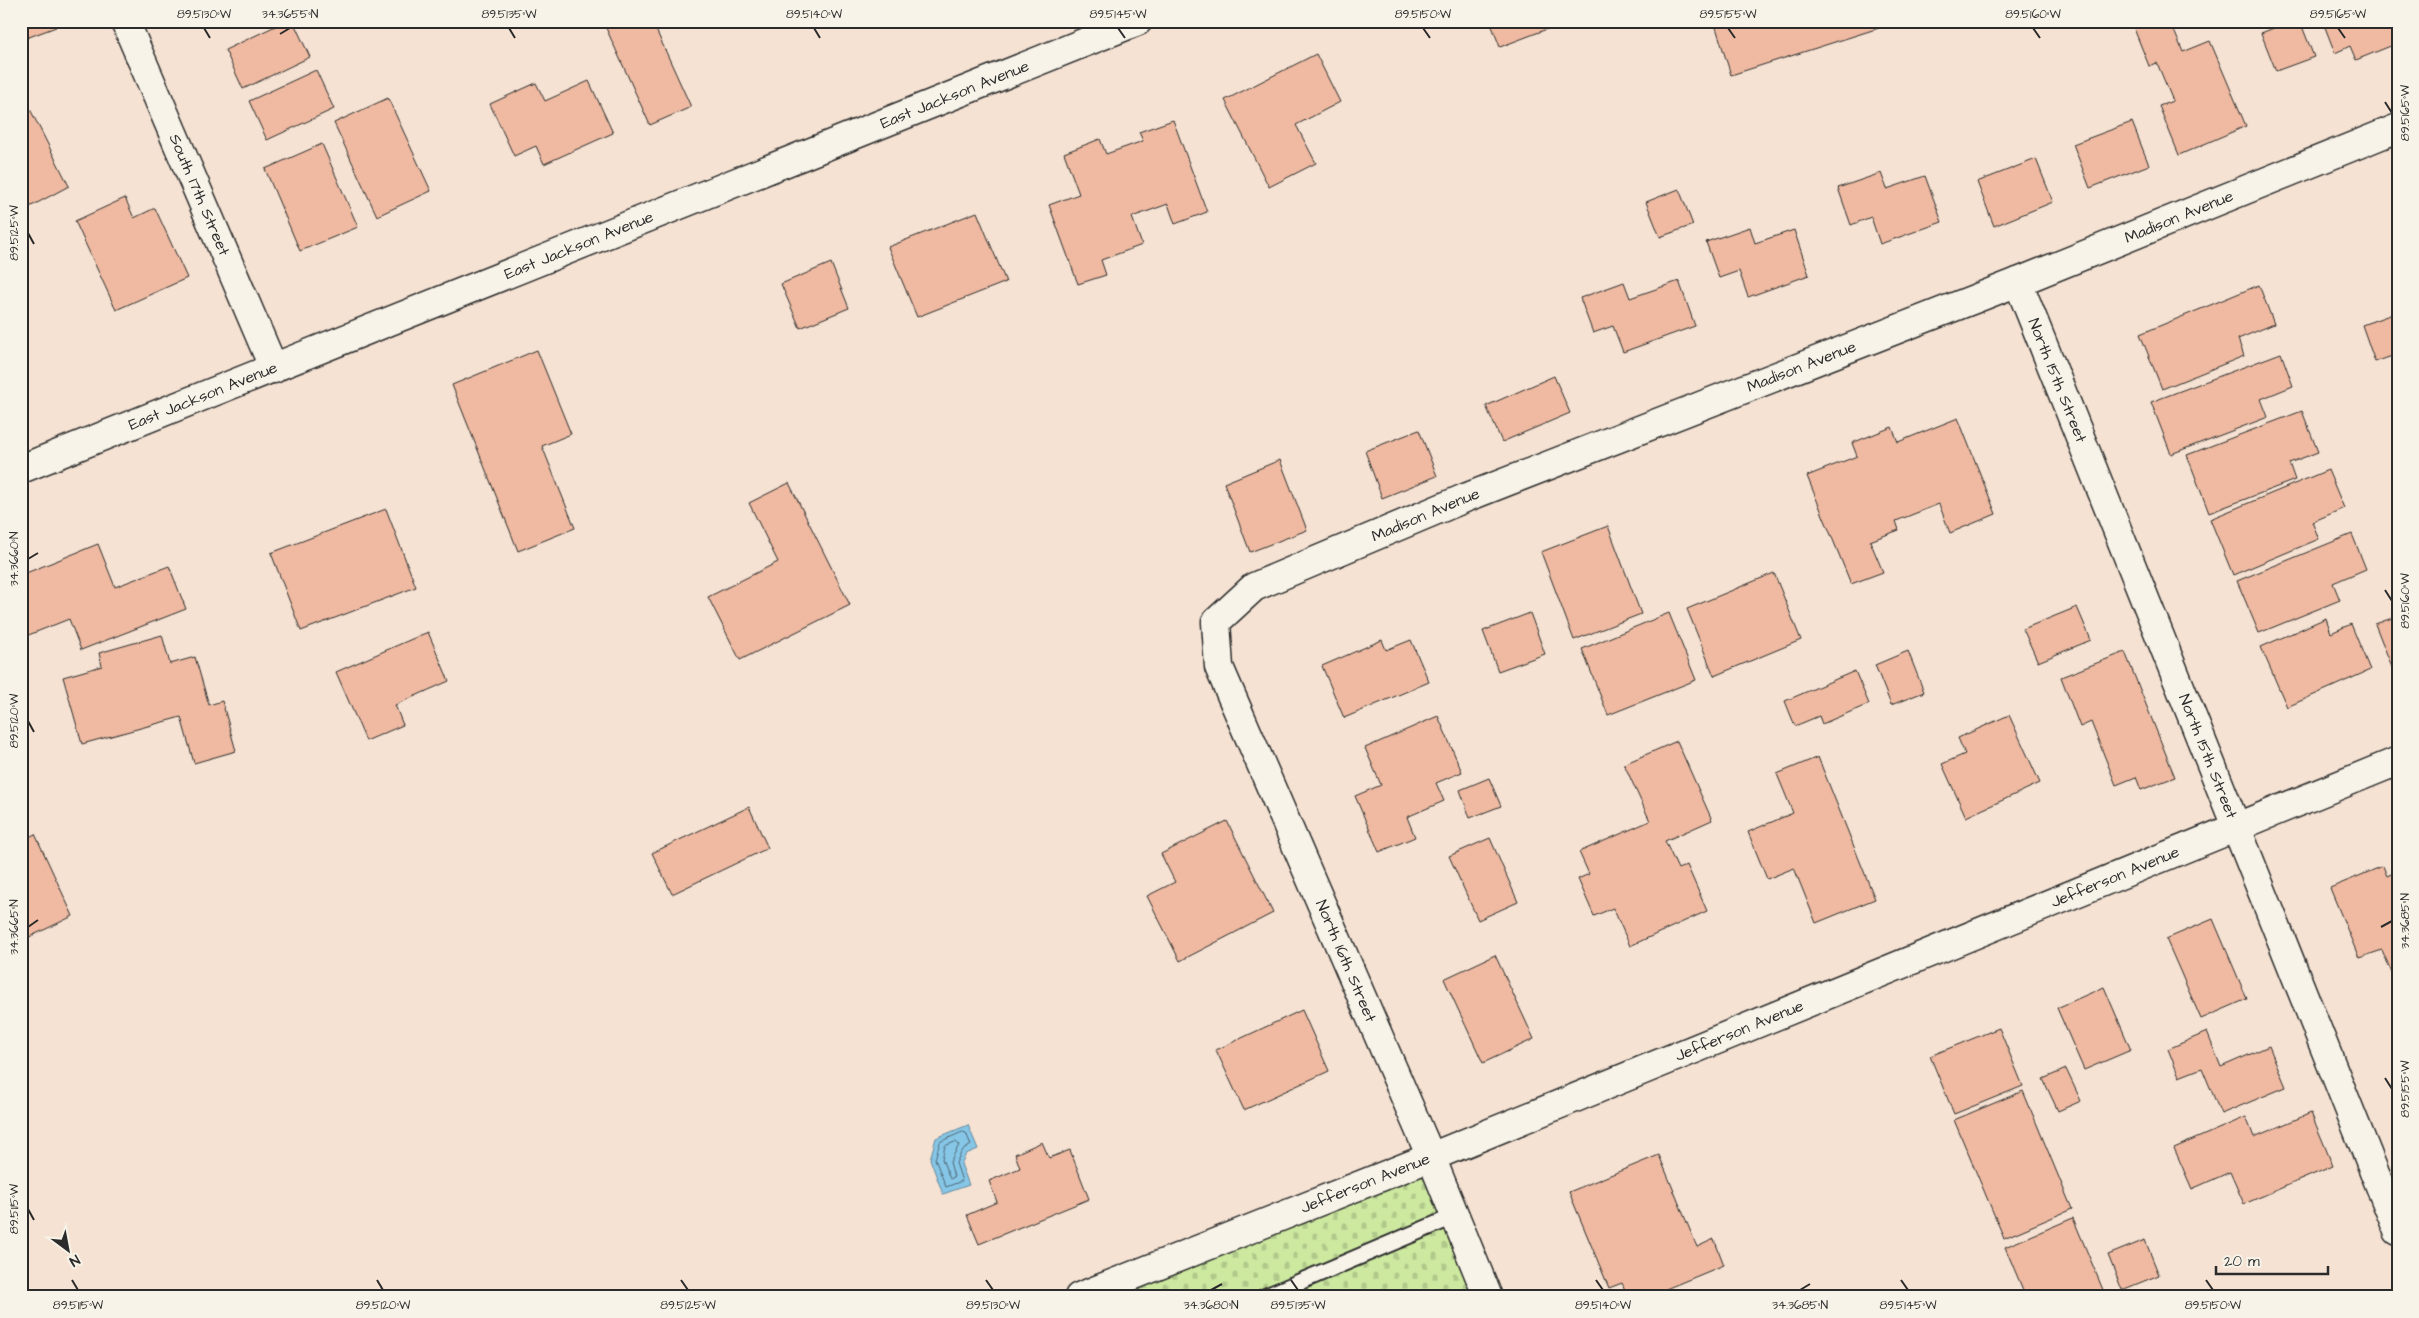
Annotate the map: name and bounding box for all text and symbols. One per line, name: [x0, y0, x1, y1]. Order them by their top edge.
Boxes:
text: 89.5130°W: [177, 6, 232, 23]
text: 34.3655°N: [262, 6, 319, 23]
text: 89.5135°W: [482, 6, 537, 23]
text: 89.5140°W: [786, 6, 843, 23]
text: 89.5145°W: [1090, 6, 1147, 23]
text: 89.5150°W: [1395, 6, 1452, 23]
text: 89.5155°W: [1699, 6, 1757, 23]
text: 89.5160°W: [2005, 6, 2061, 23]
text: 89.5165°W: [2310, 6, 2367, 23]
street label: East Jackson Avenue: [877, 55, 1033, 134]
text: 89.5165°W: [2397, 84, 2414, 141]
street label: South 17th Street: [164, 131, 235, 259]
street label: Madison Avenue: [2121, 185, 2237, 249]
text: 89.5125°W: [6, 204, 23, 261]
street label: East Jackson Avenue: [501, 205, 657, 285]
street label: North 15th Street: [2023, 315, 2092, 446]
street label: Madison Avenue: [1744, 335, 1860, 398]
street label: East Jackson Avenue: [125, 356, 281, 436]
street label: Madison Avenue: [1368, 482, 1483, 547]
text: 34.3660°N: [6, 531, 23, 586]
text: 89.5160°W: [2397, 573, 2414, 629]
street label: North 15th Street: [2173, 691, 2243, 822]
text: 89.5120°W: [6, 693, 23, 748]
street label: Jefferson Avenue: [2047, 841, 2183, 913]
text: 34.3685°N: [2397, 893, 2414, 949]
street label: North 16th Street: [1310, 896, 1382, 1026]
text: 34.3665°N: [6, 899, 23, 955]
street label: Jefferson Avenue: [1672, 994, 1807, 1067]
text: 89.5155°W: [2397, 1060, 2414, 1118]
street label: Jefferson Avenue: [1297, 1148, 1433, 1219]
text: 89.5115°W: [6, 1183, 23, 1234]
north arrow: [42, 1226, 92, 1276]
scale bar: [2216, 1243, 2329, 1275]
text: N: [65, 1249, 83, 1271]
text: 20 m: [2224, 1251, 2260, 1272]
text: 89.5115°W: [53, 1297, 104, 1314]
text: 89.5120°W: [356, 1297, 411, 1314]
text: 89.5125°W: [660, 1297, 717, 1314]
text: 89.5130°W: [966, 1297, 1021, 1314]
text: 34.3680°N: [1183, 1297, 1239, 1314]
text: 89.5135°W: [1271, 1297, 1326, 1314]
text: 89.5140°W: [1575, 1297, 1632, 1314]
text: 34.3685°N: [1772, 1297, 1828, 1314]
text: 89.5145°W: [1880, 1297, 1937, 1314]
text: 89.5150°W: [2185, 1297, 2242, 1314]

